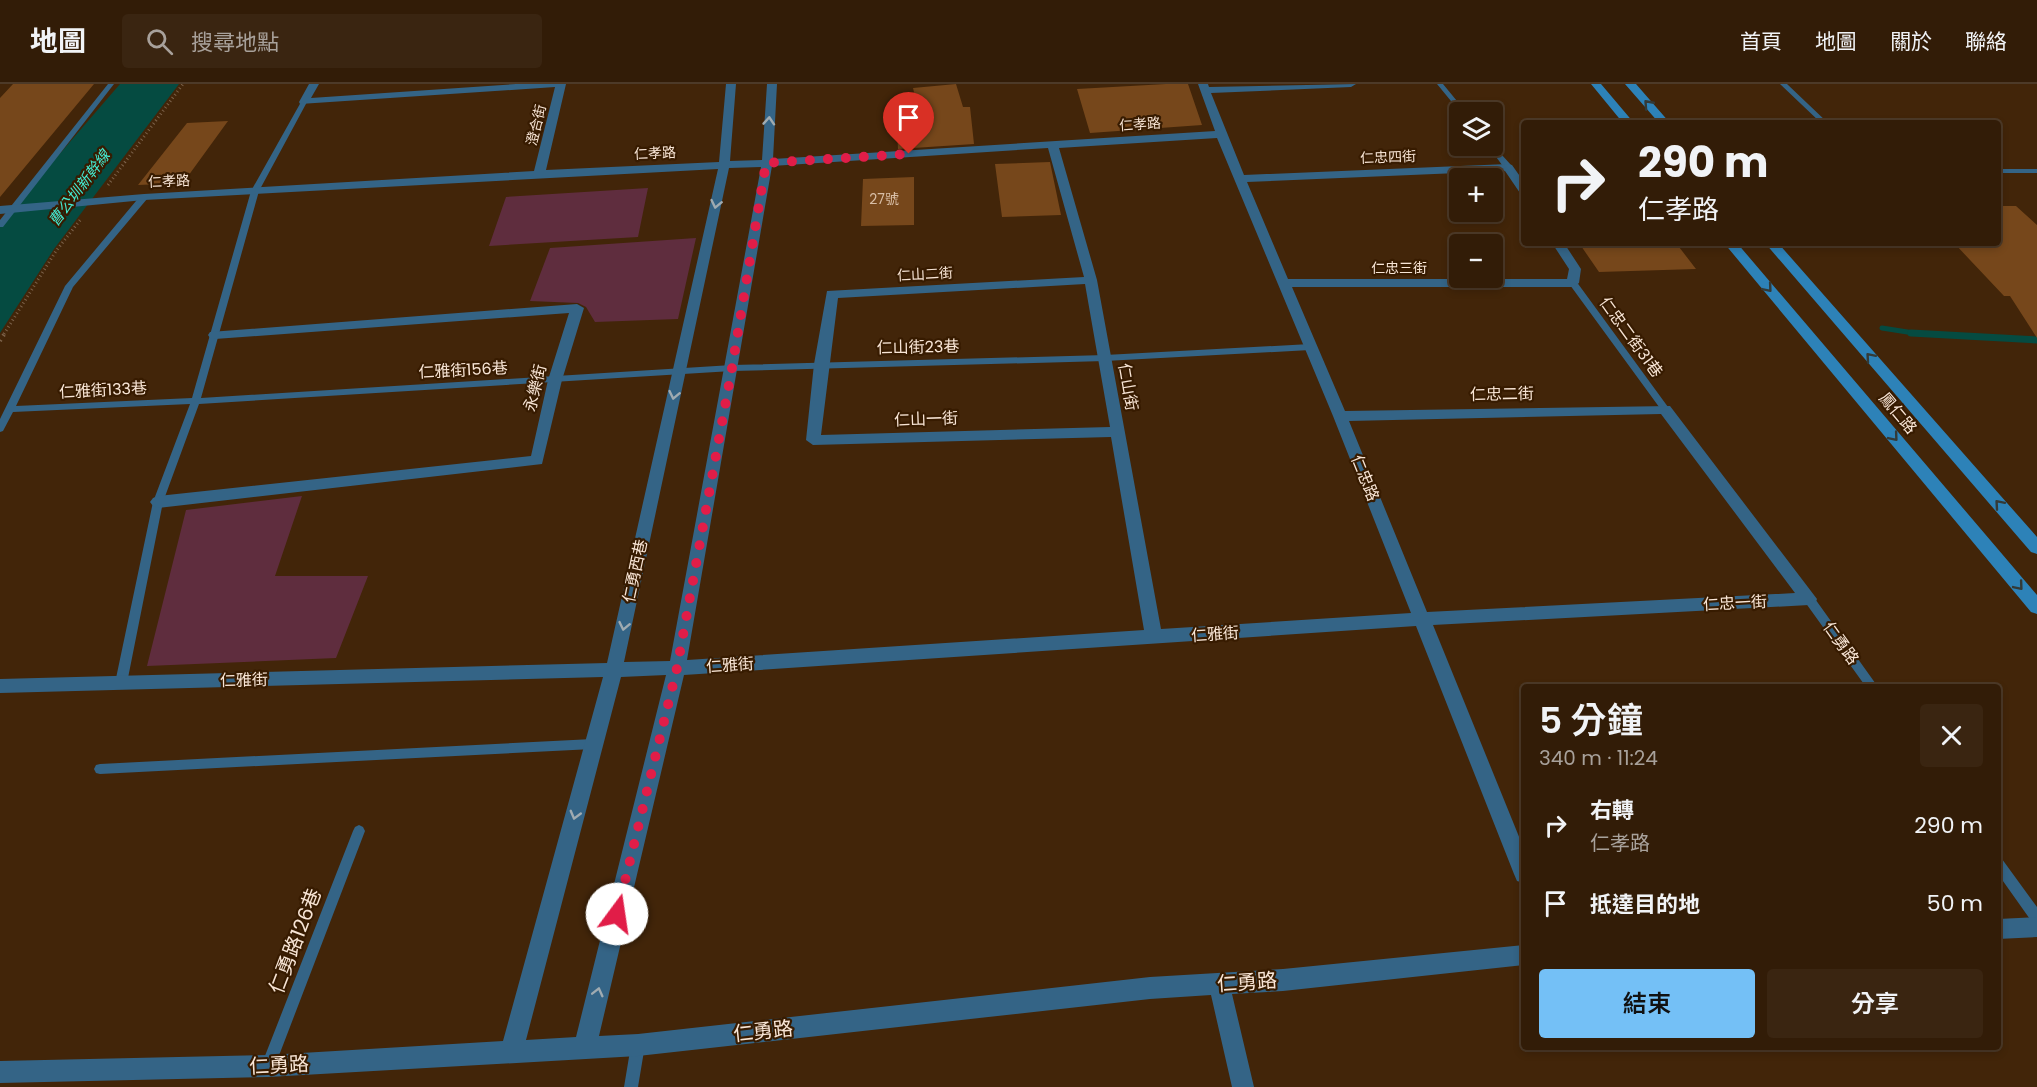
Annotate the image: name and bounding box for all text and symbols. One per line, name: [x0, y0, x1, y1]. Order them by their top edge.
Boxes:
search box: [122, 14, 542, 68]
text: 地圖: [30, 22, 86, 61]
icon: search: [143, 25, 176, 58]
text: 搜尋地點: [191, 27, 279, 58]
text: 首頁: [1740, 27, 1782, 56]
text: 地圖: [1815, 27, 1857, 56]
text: 關於: [1890, 27, 1932, 56]
text: 聯絡: [1965, 27, 2007, 56]
pin: [883, 92, 934, 154]
one-way arrow: [1644, 100, 1655, 110]
icon: arrive: [892, 101, 925, 134]
street label: 澄合街: [521, 102, 551, 148]
map controls: [1449, 102, 1503, 288]
button: layers: [1449, 102, 1503, 156]
street label: 仁孝路: [1118, 113, 1162, 135]
one-way arrow: [763, 116, 776, 125]
text: 290 m: [1638, 133, 1769, 192]
street label: 仁孝路: [634, 142, 676, 164]
water label: 曹公圳新幹線: [44, 144, 116, 230]
icon: right: [1539, 144, 1617, 222]
street label: 仁忠四街: [1360, 146, 1416, 168]
button: +: [1449, 168, 1503, 222]
street label: 仁孝路: [148, 170, 190, 192]
house number: 27號: [869, 189, 899, 209]
text: 仁孝路: [1638, 191, 1719, 228]
one-way arrow: [710, 199, 723, 209]
button: −: [1449, 234, 1503, 288]
street label: 仁忠三街: [1371, 258, 1427, 278]
street label: 仁山二街: [897, 263, 953, 285]
one-way arrow: [1761, 281, 1772, 292]
street label: 仁忠二街31巷: [1594, 292, 1668, 382]
street label: 仁山街23巷: [876, 335, 960, 359]
one-way arrow: [1866, 353, 1877, 364]
street label: 仁雅街156巷: [418, 356, 508, 384]
street label: 仁山街: [1113, 361, 1143, 413]
street label: 永樂街: [518, 362, 552, 414]
street label: 仁雅街133巷: [58, 376, 148, 404]
street label: 仁忠二街: [1470, 382, 1534, 406]
street label: 鳳仁路: [1874, 387, 1922, 439]
one-way arrow: [668, 389, 681, 399]
street label: 仁山一街: [894, 406, 958, 432]
one-way arrow: [1887, 430, 1898, 441]
street label: 仁忠路: [1345, 451, 1385, 505]
one-way arrow: [1995, 500, 2006, 511]
street label: 仁勇西巷: [617, 537, 653, 605]
one-way arrow: [2012, 579, 2023, 590]
street label: 仁忠一街: [1702, 590, 1768, 616]
street label: 仁勇路: [1818, 617, 1864, 669]
one-way arrow: [618, 621, 631, 631]
street label: 仁雅街: [1190, 621, 1240, 647]
street label: 仁雅街: [705, 652, 755, 678]
street label: 仁雅街: [220, 668, 268, 692]
text: 5 分鐘: [1539, 695, 1643, 746]
button: close: [1920, 704, 1983, 767]
text: 340 m · 11:24: [1539, 744, 1658, 772]
text: 右轉: [1590, 795, 1634, 826]
icon: right: [1539, 809, 1572, 842]
one-way arrow: [569, 810, 582, 820]
text: 290 m: [1914, 810, 1983, 841]
text: 仁孝路: [1590, 829, 1650, 857]
position arrow: [585, 882, 649, 946]
street label: 仁勇路126巷: [262, 884, 328, 998]
icon: arrive: [1539, 887, 1572, 920]
text: 50 m: [1927, 888, 1983, 919]
text: 抵達目的地: [1590, 889, 1700, 920]
street label: 仁勇路: [1216, 966, 1278, 998]
button: 結束: [1539, 969, 1755, 1038]
button: 分享: [1767, 969, 1983, 1038]
one-way arrow: [591, 987, 604, 997]
street label: 仁勇路: [732, 1014, 794, 1048]
street label: 仁勇路: [248, 1049, 310, 1081]

